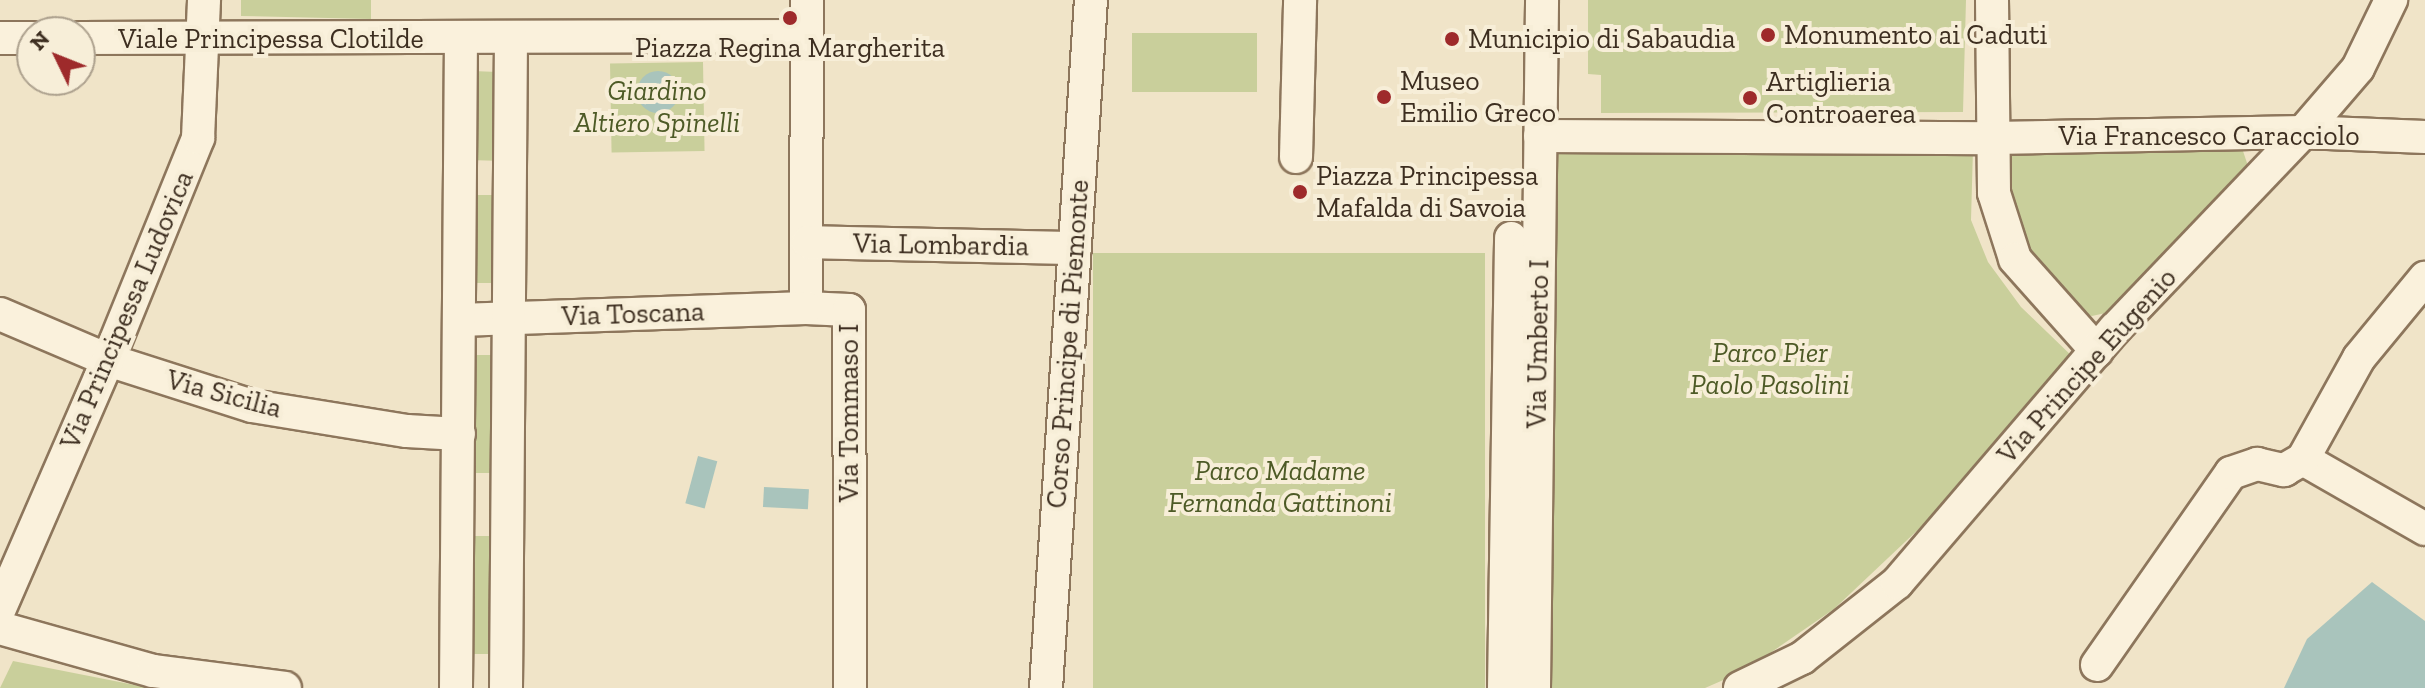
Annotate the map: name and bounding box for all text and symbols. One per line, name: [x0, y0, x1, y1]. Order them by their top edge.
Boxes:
marker: Piazza Regina Margherita: [781, 9, 799, 27]
north arrow: [16, 16, 96, 96]
place label: Monumento ai Caduti: [1784, 18, 2047, 52]
street label: Viale Principessa Clotilde: [118, 22, 424, 56]
place label: Municipio di Sabaudia: [1468, 22, 1735, 56]
text: N: [24, 25, 55, 56]
marker: Monumento ai Caduti: [1759, 26, 1777, 44]
marker: Municipio di Sabaudia: [1443, 30, 1461, 48]
place label: Piazza Regina Margherita: [635, 31, 945, 65]
place label: Museo Emilio Greco: [1400, 64, 1556, 130]
place label: Artiglieria Controaerea: [1766, 65, 1916, 131]
park label: Giardino Altiero Spinelli: [574, 74, 740, 140]
marker: Museo Emilio Greco: [1375, 88, 1393, 106]
marker: Artiglieria Controaerea: [1741, 89, 1759, 107]
street label: Via Francesco Caracciolo: [2058, 119, 2360, 153]
place label: Piazza Principessa Mafalda di Savoia: [1316, 159, 1538, 225]
street label: Via Principessa Ludovica: [53, 166, 201, 454]
street label: Corso Principe di Piemonte: [1040, 179, 1096, 509]
marker: Piazza Principessa Mafalda di Savoia: [1291, 183, 1309, 201]
street label: Via Lombardia: [853, 227, 1029, 263]
street label: Via Umberto I: [1520, 259, 1556, 429]
street label: Via Principe Eugenio: [1990, 261, 2184, 471]
street label: Via Toscana: [561, 295, 705, 333]
street label: Via Tommaso I: [832, 323, 866, 503]
park label: Parco Pier Paolo Pasolini: [1690, 336, 1850, 402]
street label: Via Sicilia: [163, 363, 285, 425]
park label: Parco Madame Fernanda Gattinoni: [1168, 454, 1392, 520]

